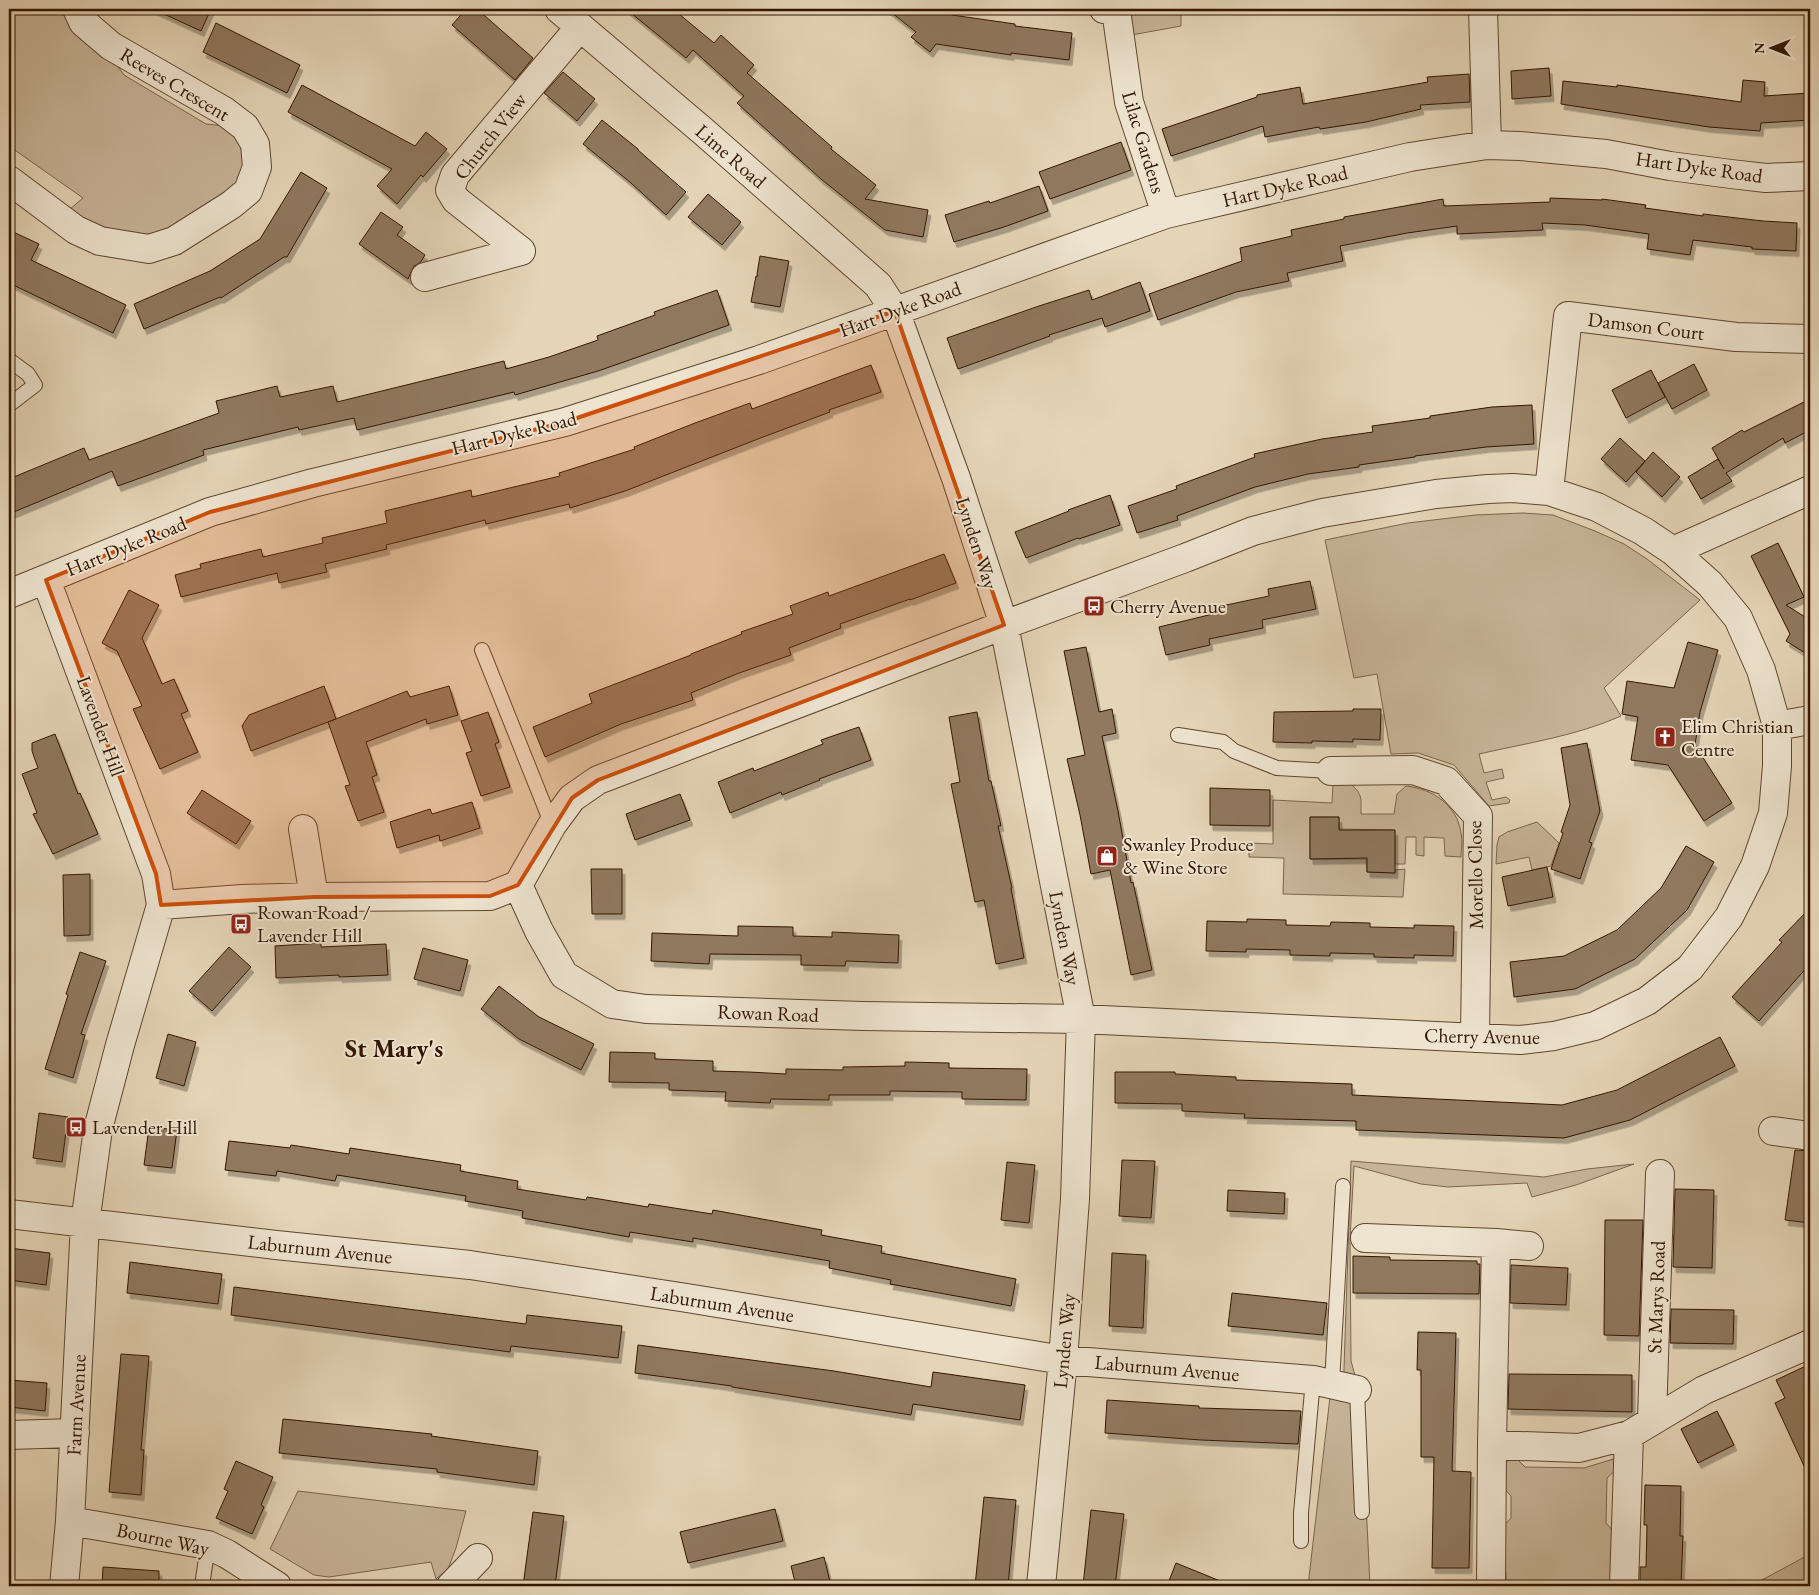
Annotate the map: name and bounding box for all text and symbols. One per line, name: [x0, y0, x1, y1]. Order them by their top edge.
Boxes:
north arrow: [1746, 22, 1796, 72]
street label: Reeves Crescent: [115, 41, 235, 127]
text: N: [1750, 42, 1768, 54]
street label: Church View: [448, 87, 532, 185]
street label: Lilac Gardens: [1116, 88, 1172, 196]
street label: Lime Road: [690, 118, 773, 195]
street label: Hart Dyke Road: [1634, 145, 1765, 189]
street label: Hart Dyke Road: [1220, 159, 1351, 213]
street label: Hart Dyke Road: [835, 275, 965, 343]
street label: Damson Court: [1586, 306, 1706, 346]
street label: Hart Dyke Road: [449, 405, 580, 461]
street label: Lynden Way: [950, 494, 1004, 593]
street label: Hart Dyke Road: [62, 510, 191, 582]
place label: Cherry Avenue: [1110, 593, 1226, 619]
bus stop icon: Cherry Avenue: [1082, 594, 1106, 618]
street label: Lavender Hill: [71, 672, 131, 780]
place label: Elim Christian Centre: [1681, 713, 1794, 762]
church icon: Elim Christian Centre: [1653, 725, 1677, 749]
street label: Morello Close: [1461, 820, 1489, 930]
place label: Swanley Produce & Wine Store: [1123, 831, 1254, 880]
shop icon: Swanley Produce & Wine Store: [1095, 844, 1119, 868]
street label: Lynden Way: [1043, 889, 1087, 988]
place label: Rowan Road / Lavender Hill: [257, 899, 371, 948]
bus stop icon: Rowan Road / Lavender Hill: [229, 912, 253, 936]
street label: Rowan Road: [717, 998, 820, 1028]
street label: Cherry Avenue: [1424, 1022, 1540, 1050]
district label: St Mary's: [345, 1032, 443, 1065]
place label: Lavender Hill: [92, 1114, 197, 1140]
bus stop icon: Lavender Hill: [64, 1115, 88, 1139]
street label: Laburnum Avenue: [246, 1228, 394, 1270]
street label: St Marys Road: [1641, 1239, 1671, 1354]
street label: Laburnum Avenue: [648, 1280, 796, 1328]
street label: Lynden Way: [1047, 1292, 1081, 1390]
street label: Laburnum Avenue: [1094, 1349, 1241, 1387]
street label: Farm Avenue: [60, 1354, 92, 1456]
street label: Bourne Way: [114, 1517, 212, 1562]

